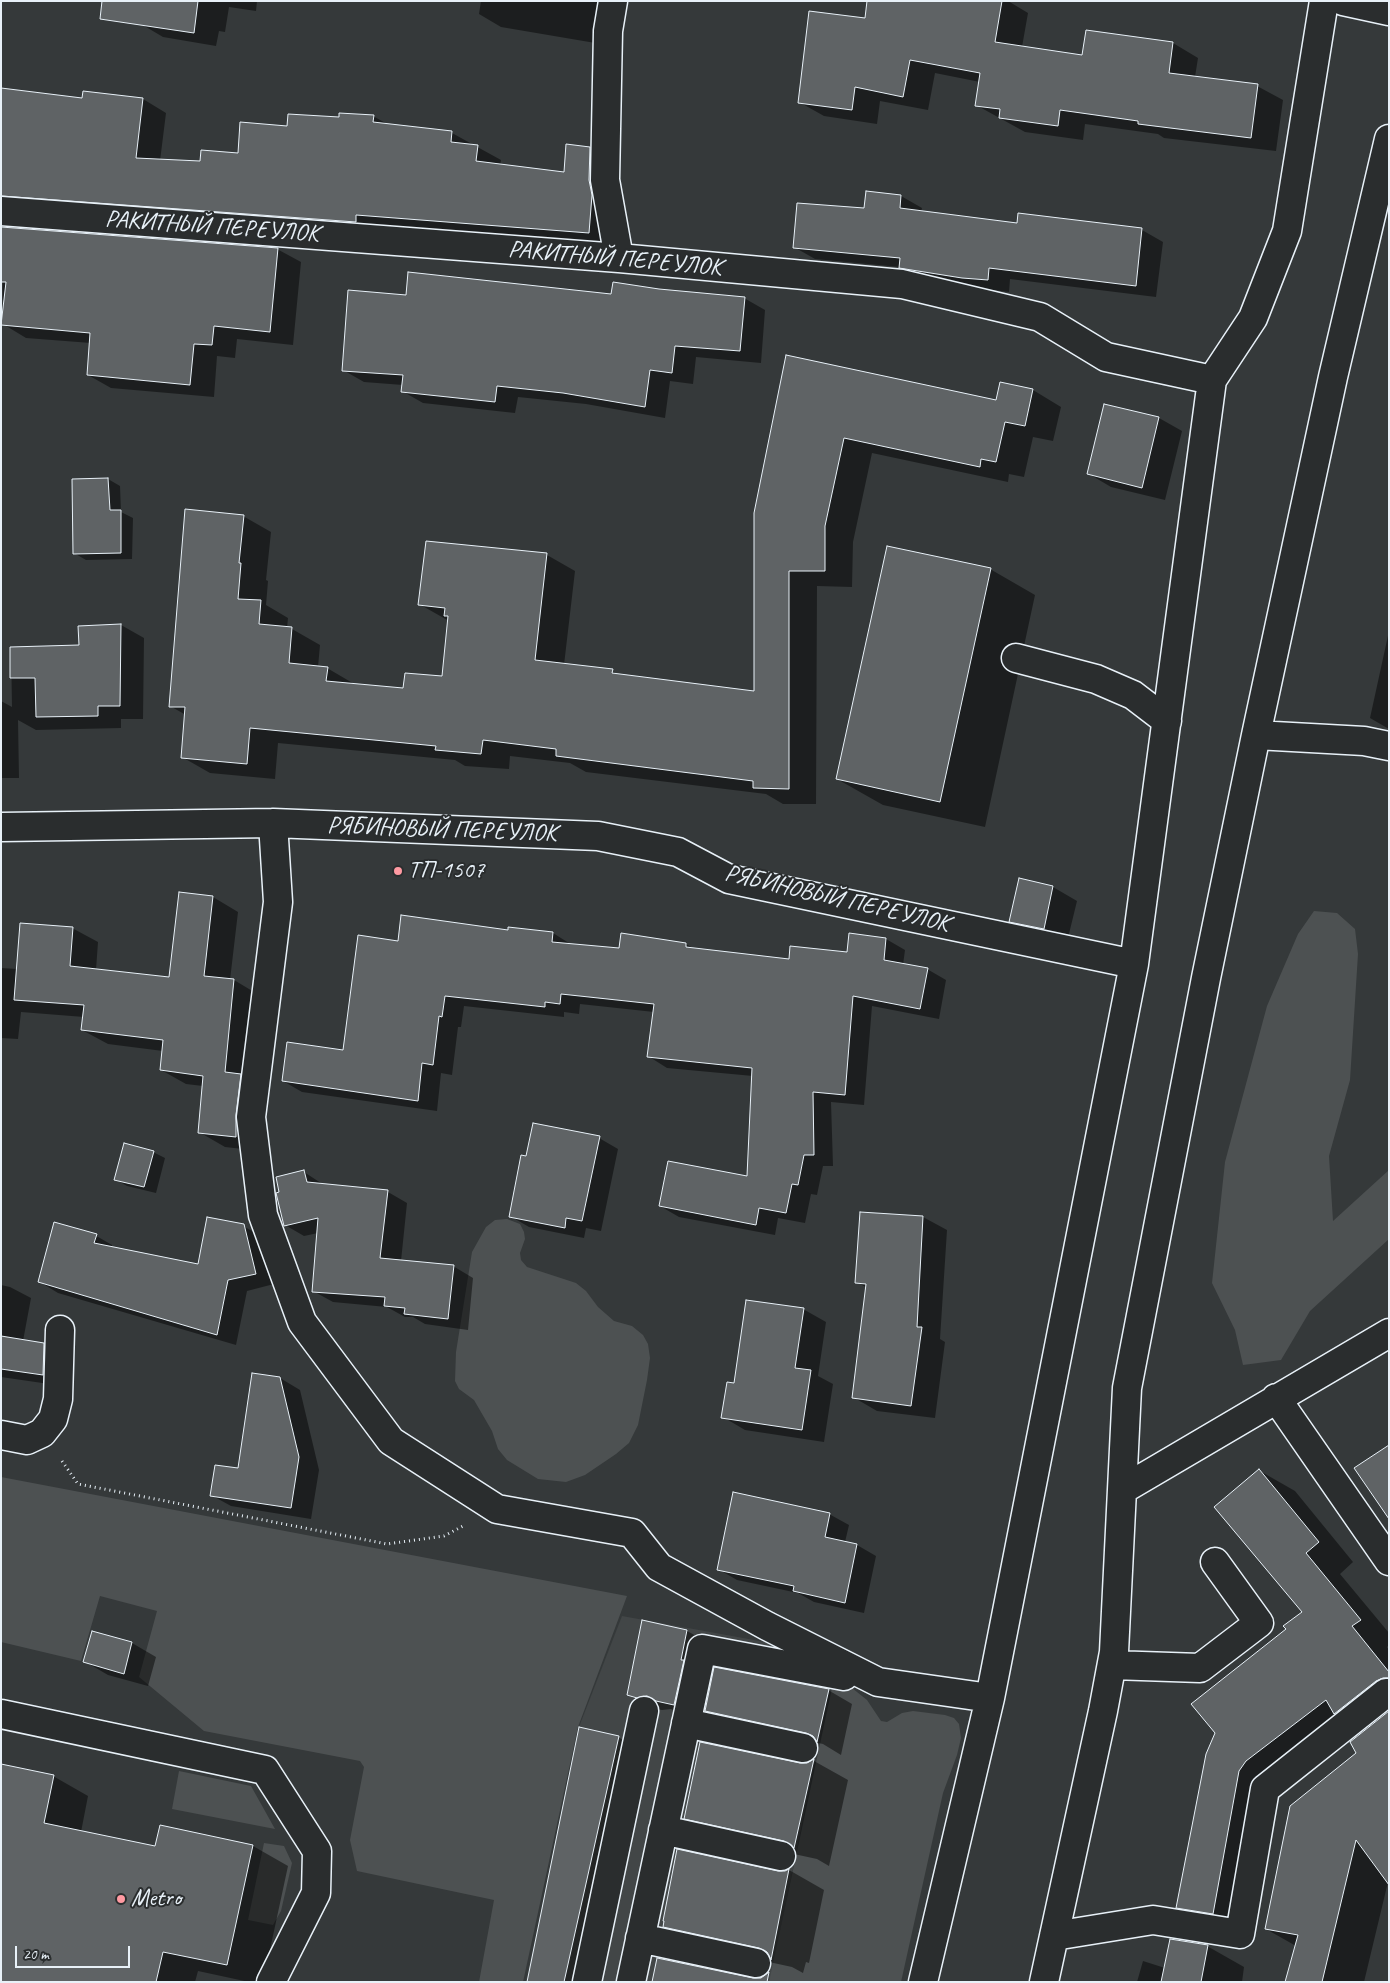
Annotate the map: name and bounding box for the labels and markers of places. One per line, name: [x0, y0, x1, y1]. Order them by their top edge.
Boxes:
place label: ТП-1507: [408, 857, 484, 885]
marker: ТП-1507: [392, 865, 404, 877]
place label: Metro: [131, 1885, 181, 1913]
marker: Metro: [115, 1893, 127, 1905]

